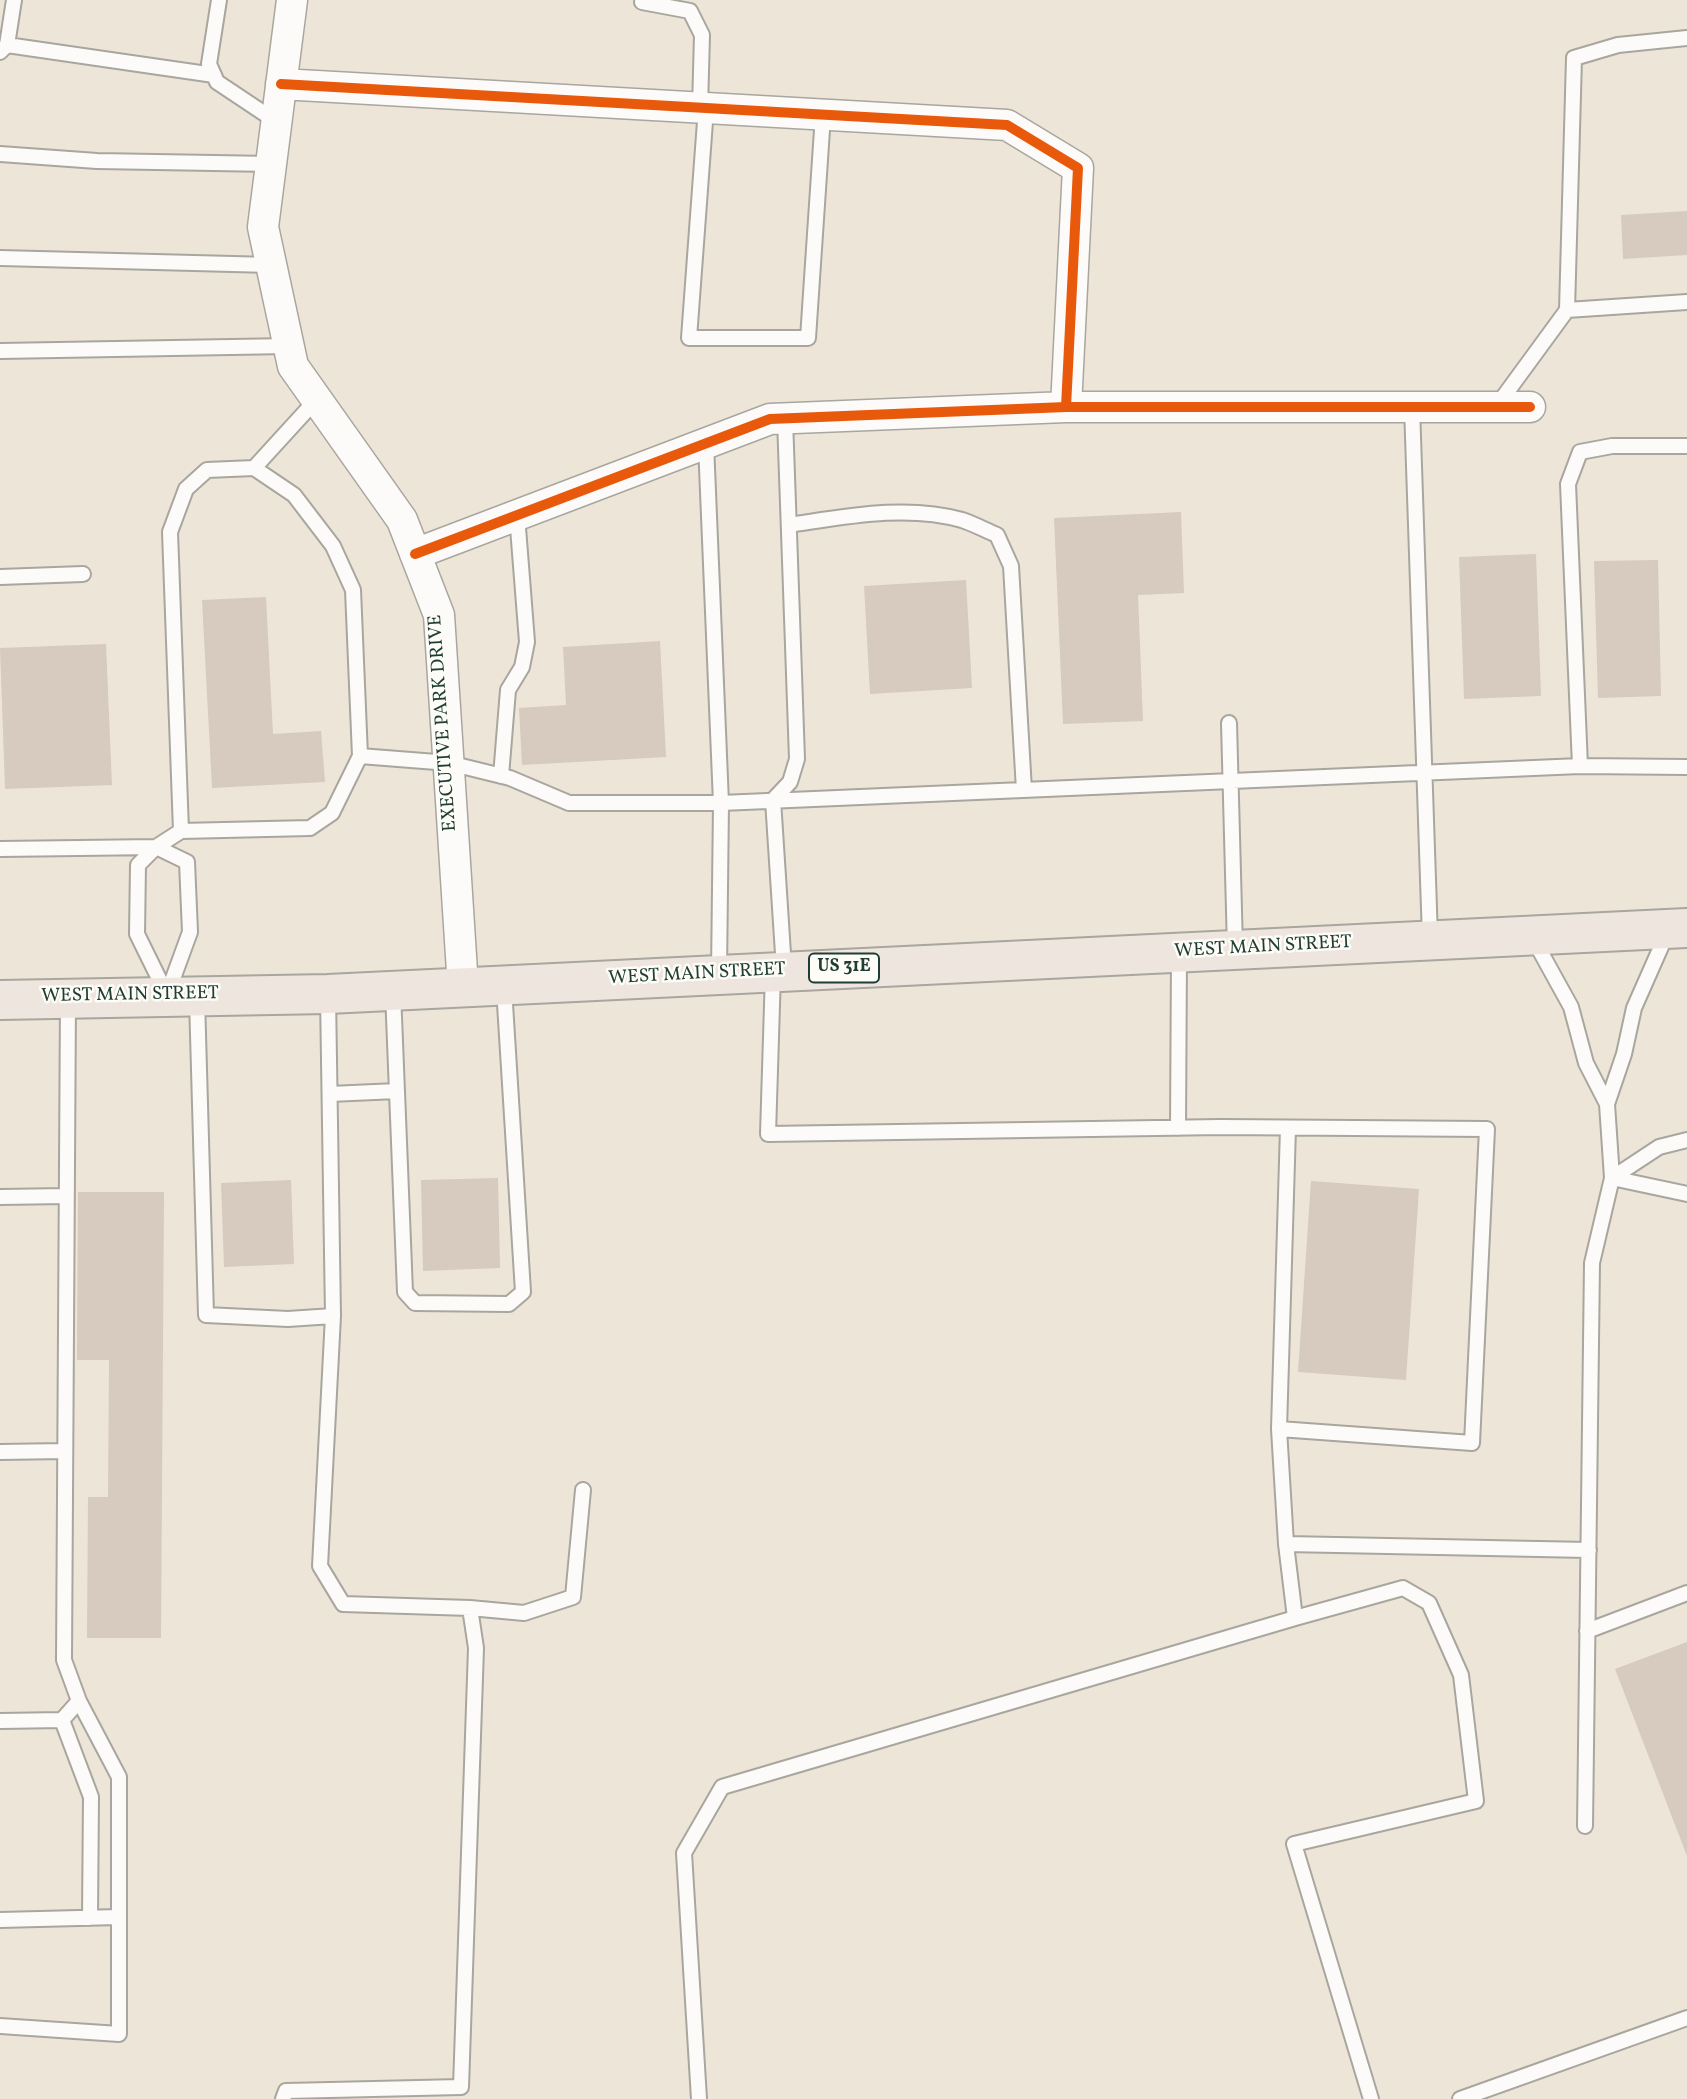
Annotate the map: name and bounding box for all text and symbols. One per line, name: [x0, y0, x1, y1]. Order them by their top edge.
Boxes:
street label: EXECUTIVE PARK DRIVE: [425, 614, 463, 832]
street label: WEST MAIN STREET: [1174, 932, 1352, 964]
road number: US 31E: [809, 953, 879, 982]
street label: WEST MAIN STREET: [608, 959, 786, 991]
street label: WEST MAIN STREET: [41, 983, 219, 1009]

